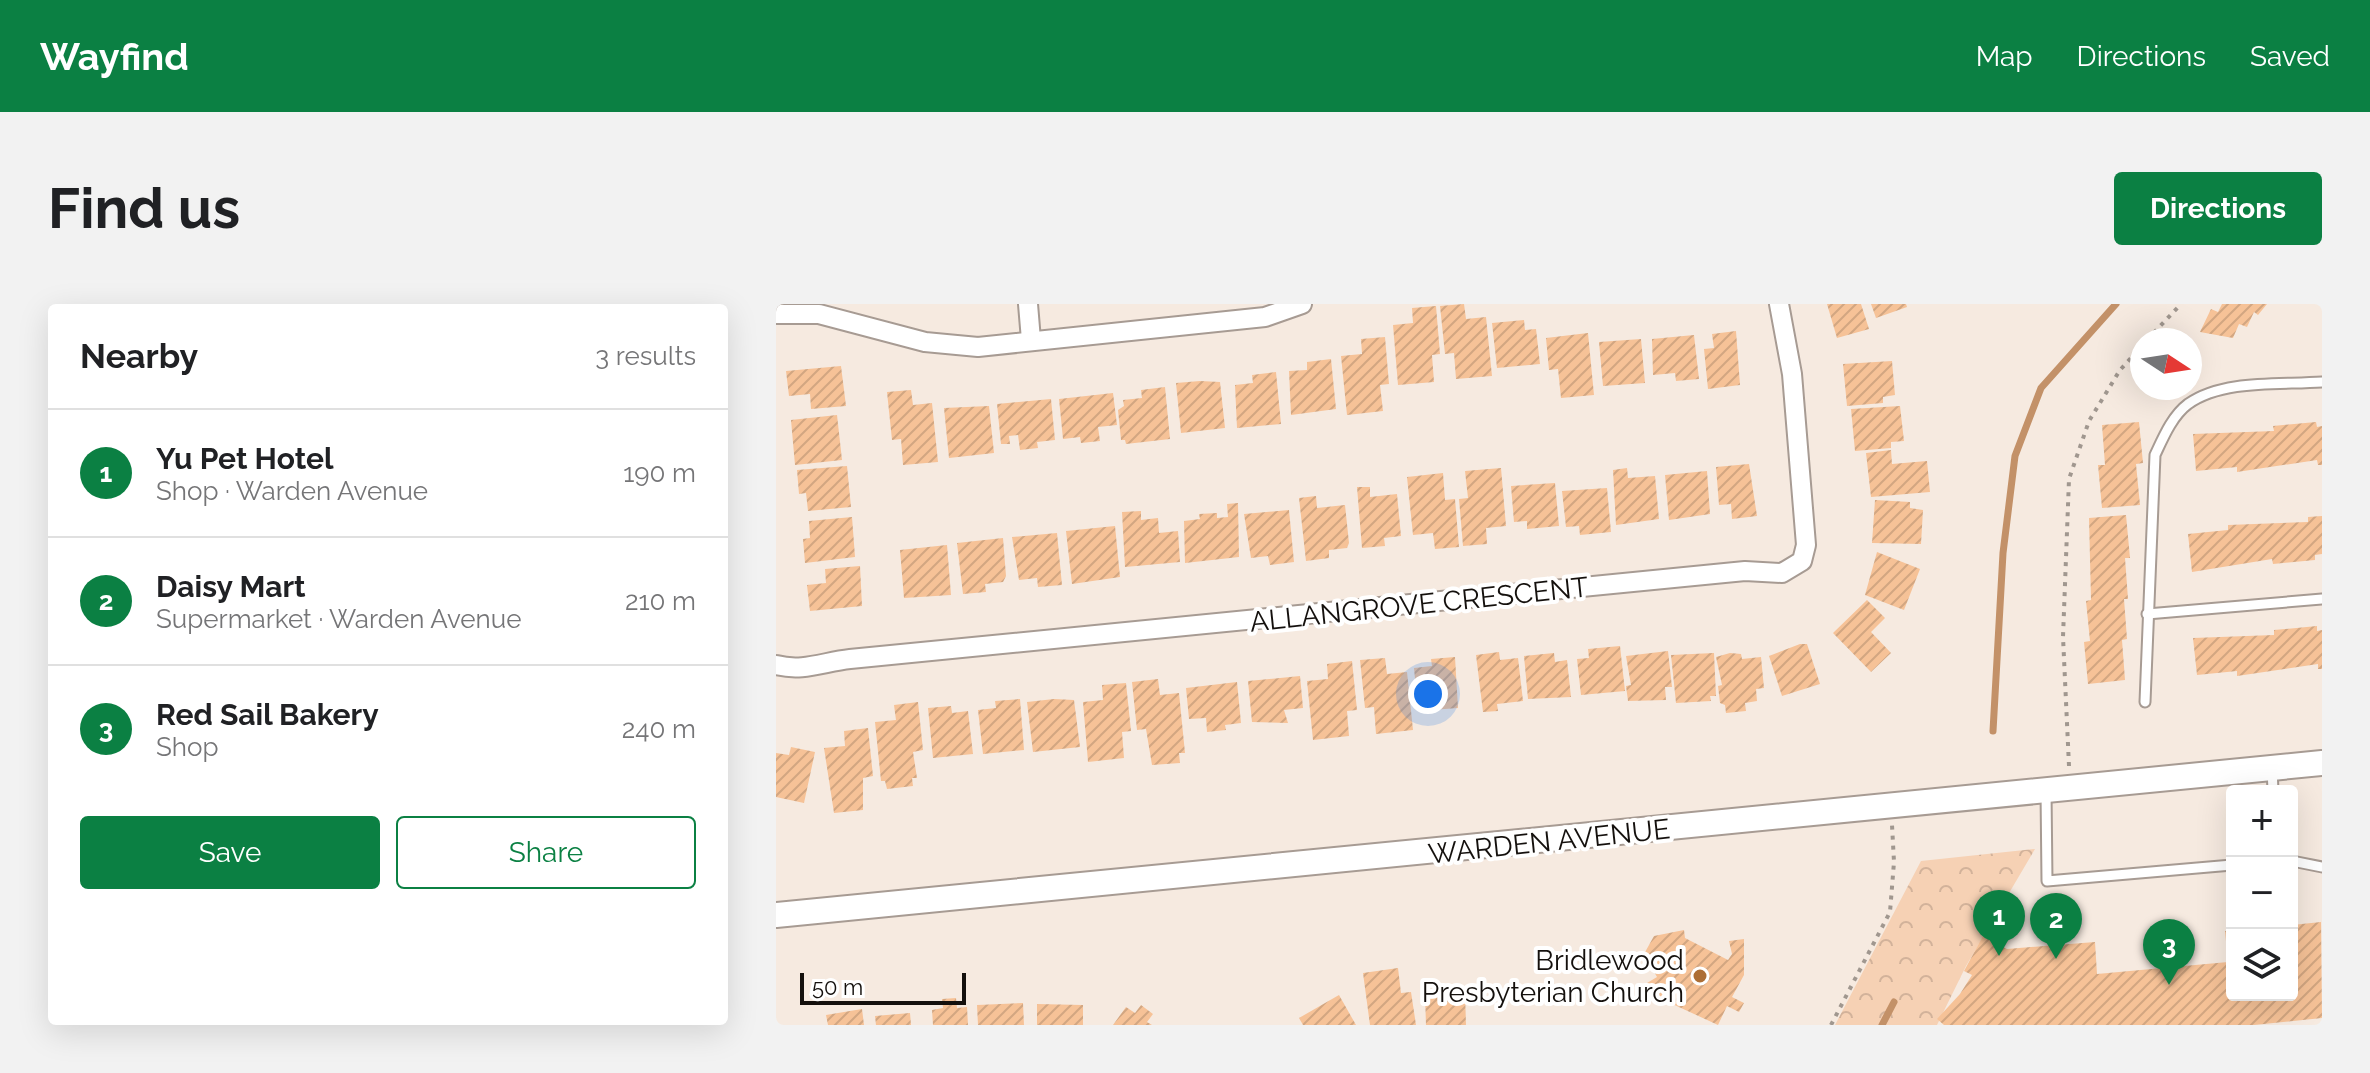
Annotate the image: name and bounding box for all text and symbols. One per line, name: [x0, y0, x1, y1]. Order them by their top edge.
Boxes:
text: Wayfind: [40, 34, 189, 79]
text: Map: [1976, 40, 2033, 73]
text: Directions: [2077, 40, 2206, 73]
text: Saved: [2250, 40, 2330, 73]
button: Directions: [2114, 172, 2322, 245]
text: Find us: [48, 175, 240, 241]
north arrow: [2130, 328, 2202, 400]
text: Nearby: [80, 336, 198, 376]
text: 3 results: [595, 341, 696, 371]
text: Yu Pet Hotel: [156, 441, 333, 476]
text: 1: [100, 458, 112, 488]
text: 190 m: [623, 458, 696, 488]
text: Shop · Warden Avenue: [156, 476, 428, 506]
text: Daisy Mart: [156, 569, 306, 604]
street label: ALLANGROVE CRESCENT: [1248, 570, 1590, 639]
text: 2: [99, 586, 113, 616]
text: 210 m: [625, 586, 696, 616]
text: Supermarket · Warden Avenue: [156, 604, 521, 634]
your location: [1408, 674, 1448, 714]
text: Red Sail Bakery: [156, 697, 379, 732]
text: 3: [99, 714, 113, 744]
text: 240 m: [622, 714, 696, 744]
text: Shop: [156, 732, 218, 762]
map controls: [2226, 785, 2298, 1001]
button: +: [2226, 785, 2298, 857]
street label: WARDEN AVENUE: [1427, 812, 1672, 871]
button: Save: [80, 816, 380, 889]
button: Share: [396, 816, 696, 889]
button: −: [2226, 857, 2298, 929]
pin: 1: [1973, 890, 2025, 956]
pin: 2: [2030, 893, 2082, 959]
pin: 3: [2143, 919, 2195, 985]
button: layers: [2226, 929, 2298, 1001]
place label: Bridlewood Presbyterian Church: [1422, 944, 1684, 1009]
marker: Bridlewood Presbyterian Church: [1691, 967, 1709, 985]
scale bar: [800, 969, 966, 1005]
text: 50 m: [812, 974, 863, 1000]

